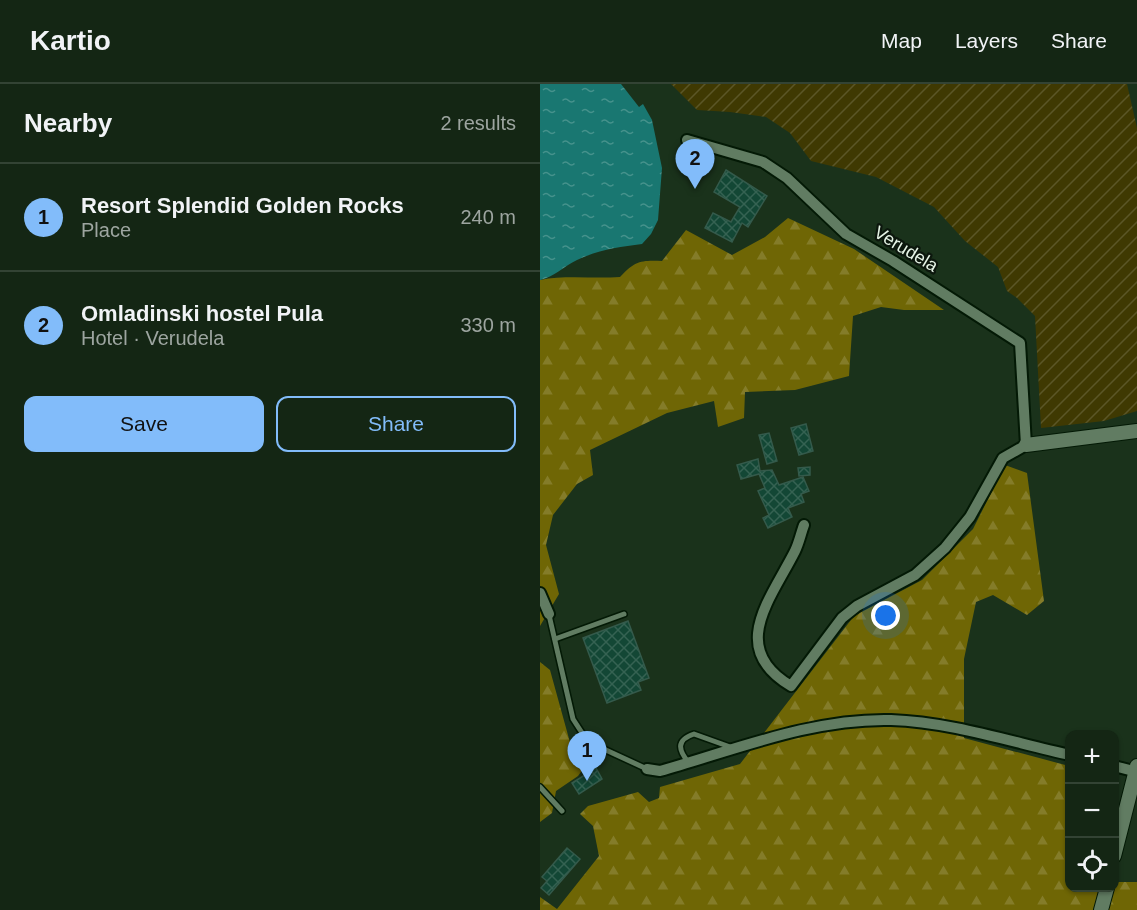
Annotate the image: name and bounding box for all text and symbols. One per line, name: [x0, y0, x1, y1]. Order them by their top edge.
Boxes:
text: Kartio: [30, 25, 111, 56]
text: Map: [881, 29, 922, 52]
text: Layers: [955, 29, 1018, 52]
text: Share: [1051, 29, 1107, 52]
text: Nearby: [24, 108, 112, 138]
text: 2 results: [440, 112, 516, 134]
pin: 2: [676, 140, 714, 189]
text: Resort Splendid Golden Rocks: [81, 193, 404, 218]
text: 1: [38, 206, 49, 228]
text: 240 m: [460, 206, 516, 228]
text: Place: [81, 219, 131, 241]
street label: Verudela: [870, 222, 942, 276]
text: Omladinski hostel Pula: [81, 301, 323, 326]
text: 2: [38, 314, 49, 336]
text: 330 m: [460, 314, 516, 336]
text: Hotel · Verudela: [81, 327, 224, 349]
button: Save: [24, 396, 264, 452]
button: Share: [276, 396, 516, 452]
your location: [871, 601, 900, 630]
map controls: [1065, 730, 1119, 892]
button: +: [1065, 730, 1119, 784]
pin: 1: [568, 732, 606, 781]
button: −: [1065, 784, 1119, 838]
button: locate: [1065, 838, 1119, 892]

